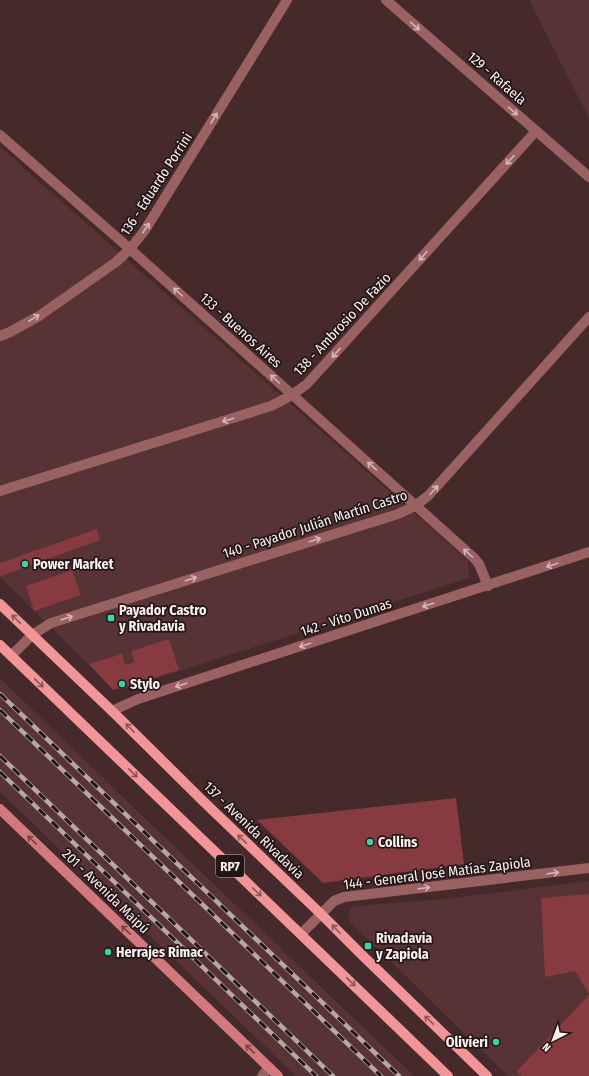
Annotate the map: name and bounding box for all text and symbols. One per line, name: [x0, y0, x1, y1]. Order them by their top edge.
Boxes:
one-way arrow: [410, 21, 420, 30]
street label: 129 - Rafaela: [464, 48, 530, 109]
one-way arrow: [508, 106, 518, 115]
one-way arrow: [211, 112, 219, 124]
street label: 136 - Eduardo Porrini: [117, 130, 196, 239]
one-way arrow: [506, 155, 515, 165]
one-way arrow: [142, 223, 150, 234]
one-way arrow: [419, 251, 428, 261]
street label: 138 - Ambrosio De Fazio: [290, 269, 395, 380]
one-way arrow: [173, 288, 183, 297]
street label: 133 - Buenos Aires: [196, 289, 285, 372]
one-way arrow: [28, 313, 40, 321]
one-way arrow: [331, 348, 341, 358]
one-way arrow: [270, 375, 280, 384]
one-way arrow: [222, 417, 235, 424]
one-way arrow: [367, 462, 377, 471]
one-way arrow: [429, 485, 438, 495]
street label: 140 - Payador Julián Martín Castro: [221, 487, 410, 562]
one-way arrow: [308, 536, 321, 543]
one-way arrow: [463, 548, 474, 557]
place label: Power Market: [33, 556, 115, 573]
marker: Power Market: [20, 559, 30, 569]
one-way arrow: [546, 562, 559, 569]
one-way arrow: [185, 575, 198, 582]
street label: 142 - Vito Dumas: [299, 595, 394, 640]
place label: Payador Castro y Rivadavia: [118, 602, 207, 635]
one-way arrow: [422, 602, 435, 609]
marker: Payador Castro y Rivadavia: [106, 613, 116, 623]
one-way arrow: [11, 614, 21, 624]
one-way arrow: [61, 614, 74, 621]
one-way arrow: [298, 642, 311, 649]
place label: Stylo: [130, 676, 161, 693]
one-way arrow: [34, 678, 44, 688]
marker: Stylo: [117, 679, 127, 689]
one-way arrow: [175, 682, 188, 689]
one-way arrow: [125, 723, 134, 733]
one-way arrow: [128, 768, 138, 778]
street label: 137 - Avenida Rivadavia: [200, 778, 307, 883]
one-way arrow: [237, 834, 248, 843]
place label: Collins: [378, 834, 417, 851]
one-way arrow: [27, 835, 37, 845]
marker: Collins: [365, 837, 375, 847]
street label: 201 - Avenida Maipú: [59, 845, 153, 937]
street label: 144 - General José Matías Zapiola: [342, 854, 532, 893]
road number: RP7: [216, 855, 244, 877]
one-way arrow: [546, 869, 559, 876]
one-way arrow: [417, 884, 430, 891]
one-way arrow: [252, 887, 262, 897]
one-way arrow: [331, 924, 341, 934]
one-way arrow: [121, 925, 131, 935]
place label: Rivadavia y Zapiola: [375, 930, 432, 963]
marker: Rivadavia y Zapiola: [363, 941, 373, 951]
place label: Herrajes Rimac: [116, 944, 204, 961]
marker: Herrajes Rimac: [103, 947, 113, 957]
one-way arrow: [346, 977, 356, 987]
one-way arrow: [424, 1015, 434, 1025]
north arrow: [533, 1020, 573, 1060]
place label: Olivieri: [446, 1034, 488, 1051]
marker: Olivieri: [491, 1037, 501, 1047]
text: N: [540, 1040, 553, 1054]
one-way arrow: [245, 1044, 255, 1054]

